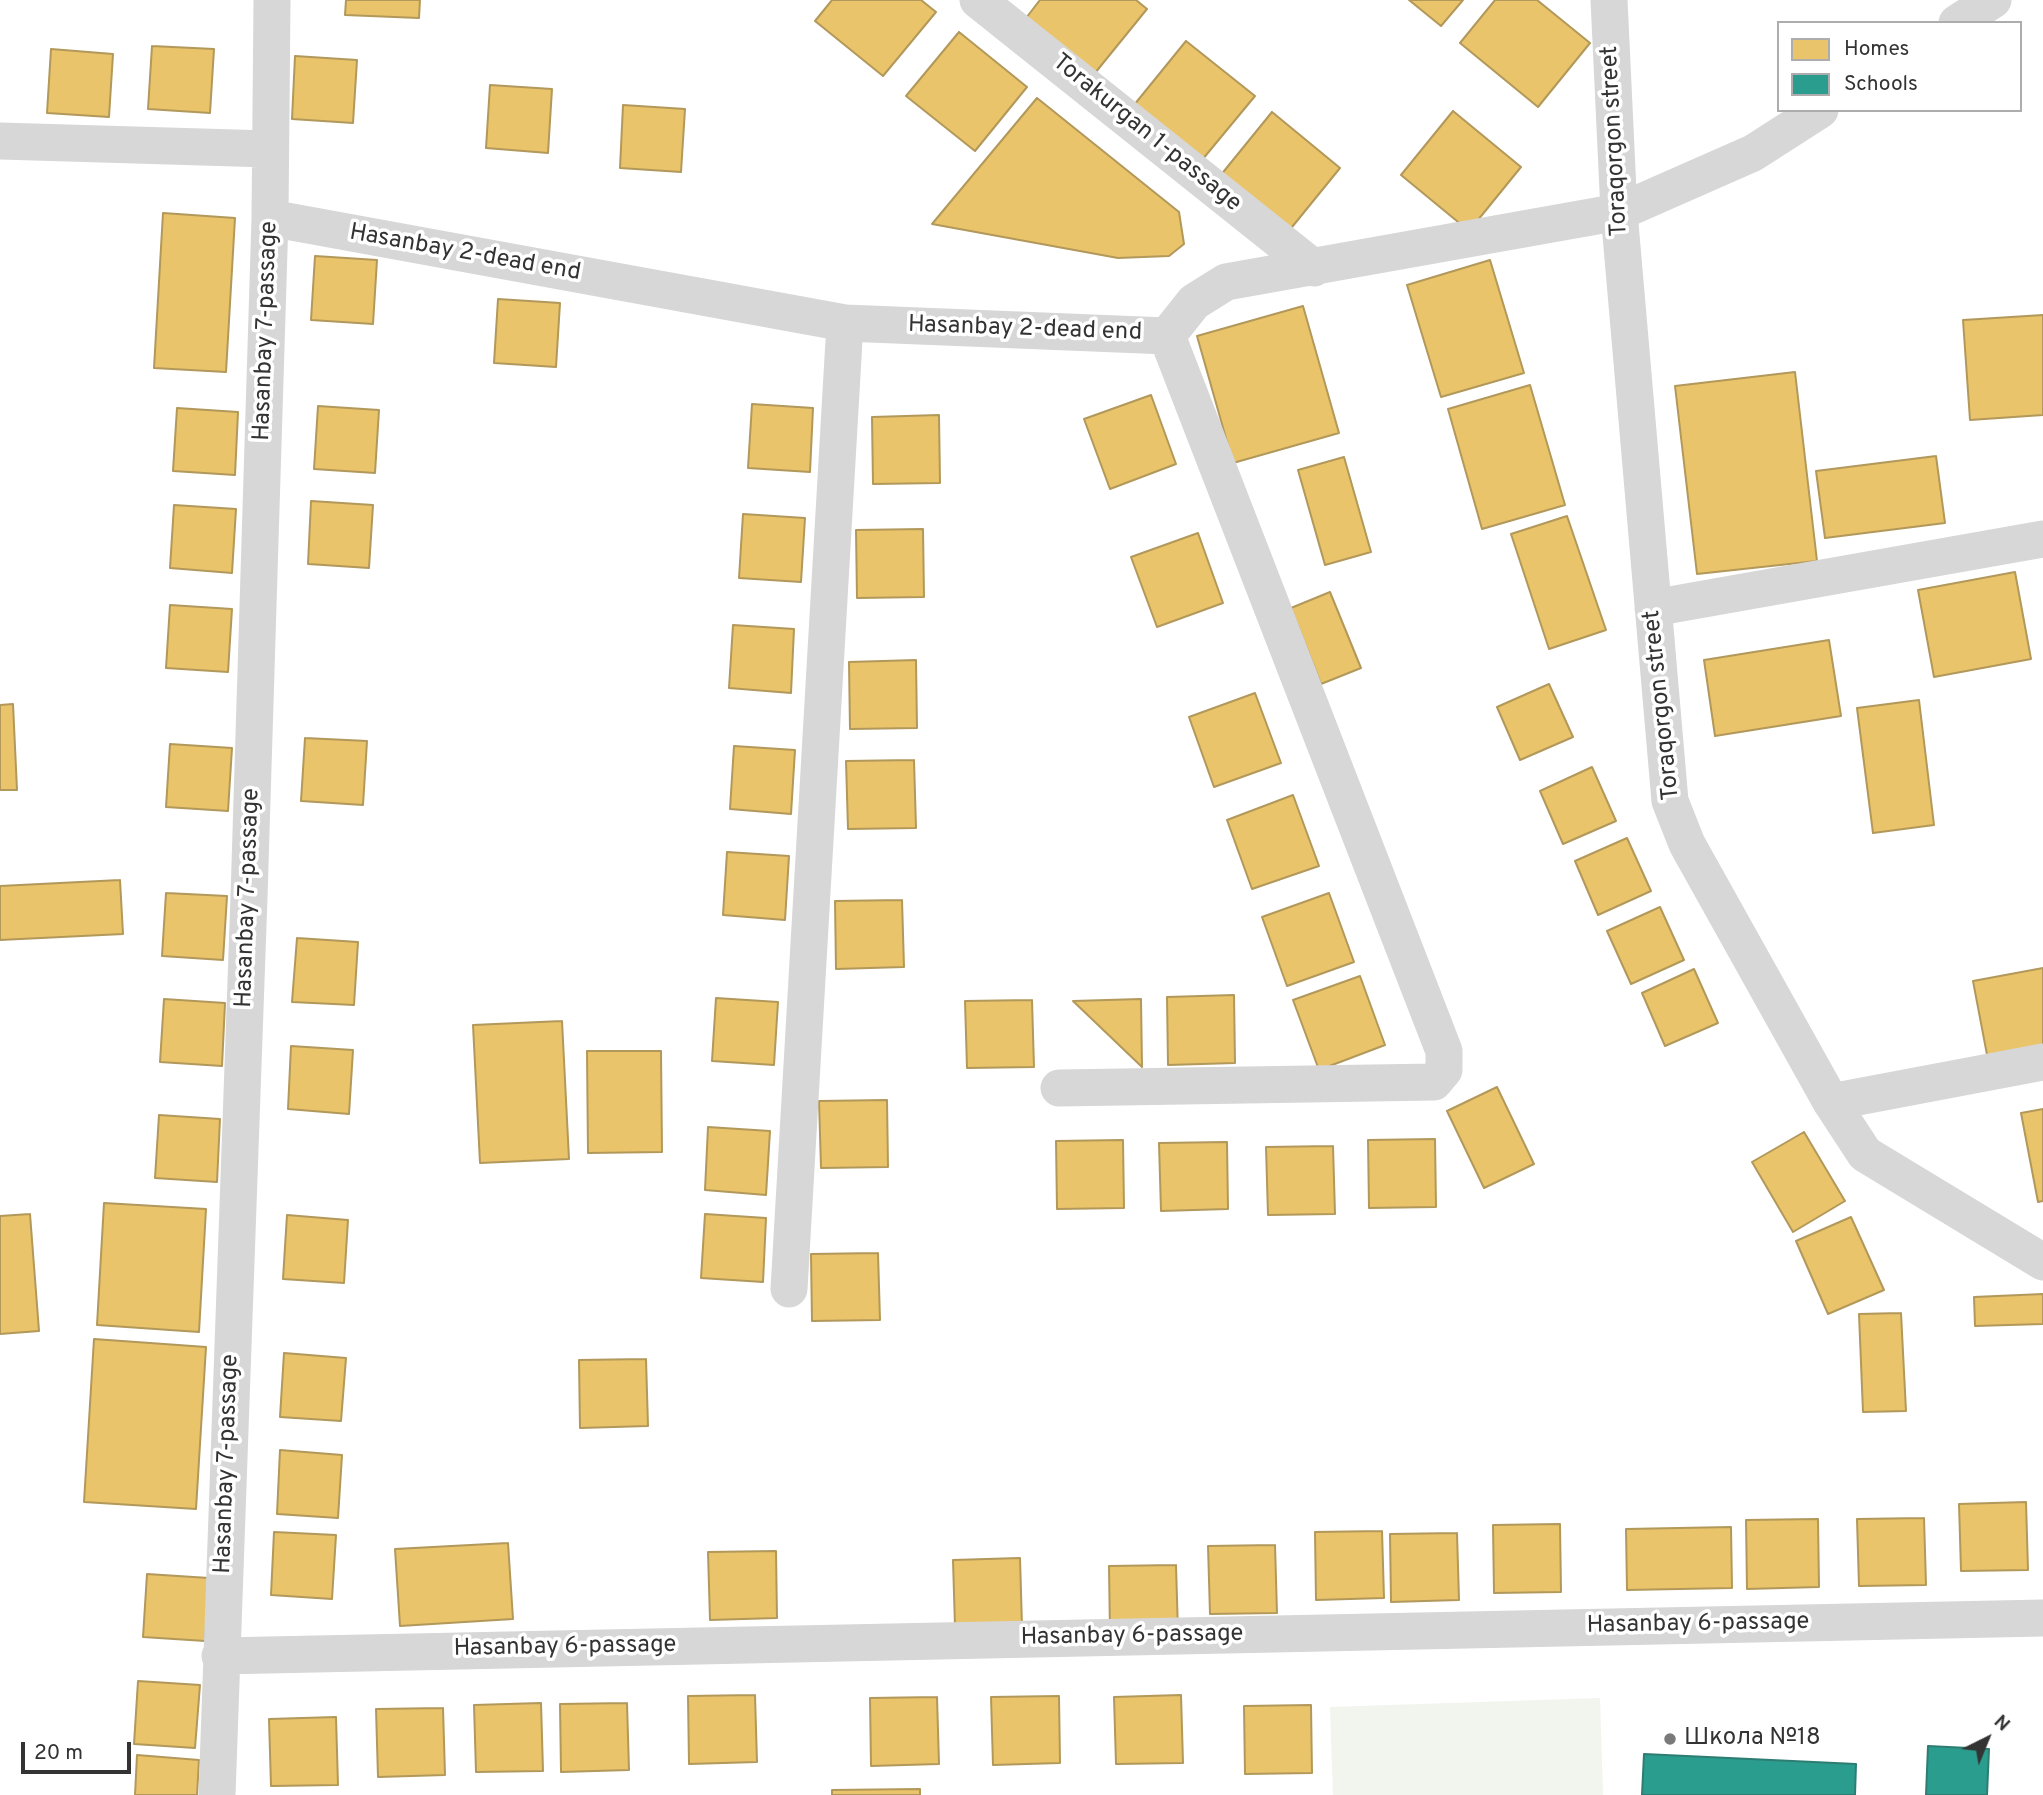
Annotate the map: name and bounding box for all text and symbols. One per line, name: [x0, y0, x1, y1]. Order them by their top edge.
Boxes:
legend: [1777, 21, 2022, 112]
text: Homes: [1844, 36, 1909, 63]
street label: Toraqorgon street: [1597, 45, 1635, 237]
street label: Torakurgan 1-passage: [1046, 49, 1246, 219]
text: Schools: [1844, 71, 1918, 98]
street label: Hasanbay 2-dead end: [347, 219, 583, 289]
street label: Hasanbay 7-passage: [249, 221, 285, 441]
street label: Hasanbay 2-dead end: [907, 312, 1143, 348]
street label: Toraqorgon street: [1639, 608, 1687, 802]
street label: Hasanbay 7-passage: [231, 788, 267, 1008]
street label: Hasanbay 7-passage: [210, 1354, 246, 1574]
street label: Hasanbay 6-passage: [1586, 1609, 1810, 1641]
street label: Hasanbay 6-passage: [1020, 1621, 1244, 1653]
street label: Hasanbay 6-passage: [453, 1632, 677, 1664]
north arrow: [1952, 1704, 2022, 1774]
text: N: [1988, 1710, 2014, 1737]
place label: Школа №18: [1684, 1725, 1821, 1753]
scale bar: [24, 1728, 135, 1772]
marker: Школа №18: [1662, 1731, 1678, 1747]
text: 20 m: [34, 1740, 83, 1767]

